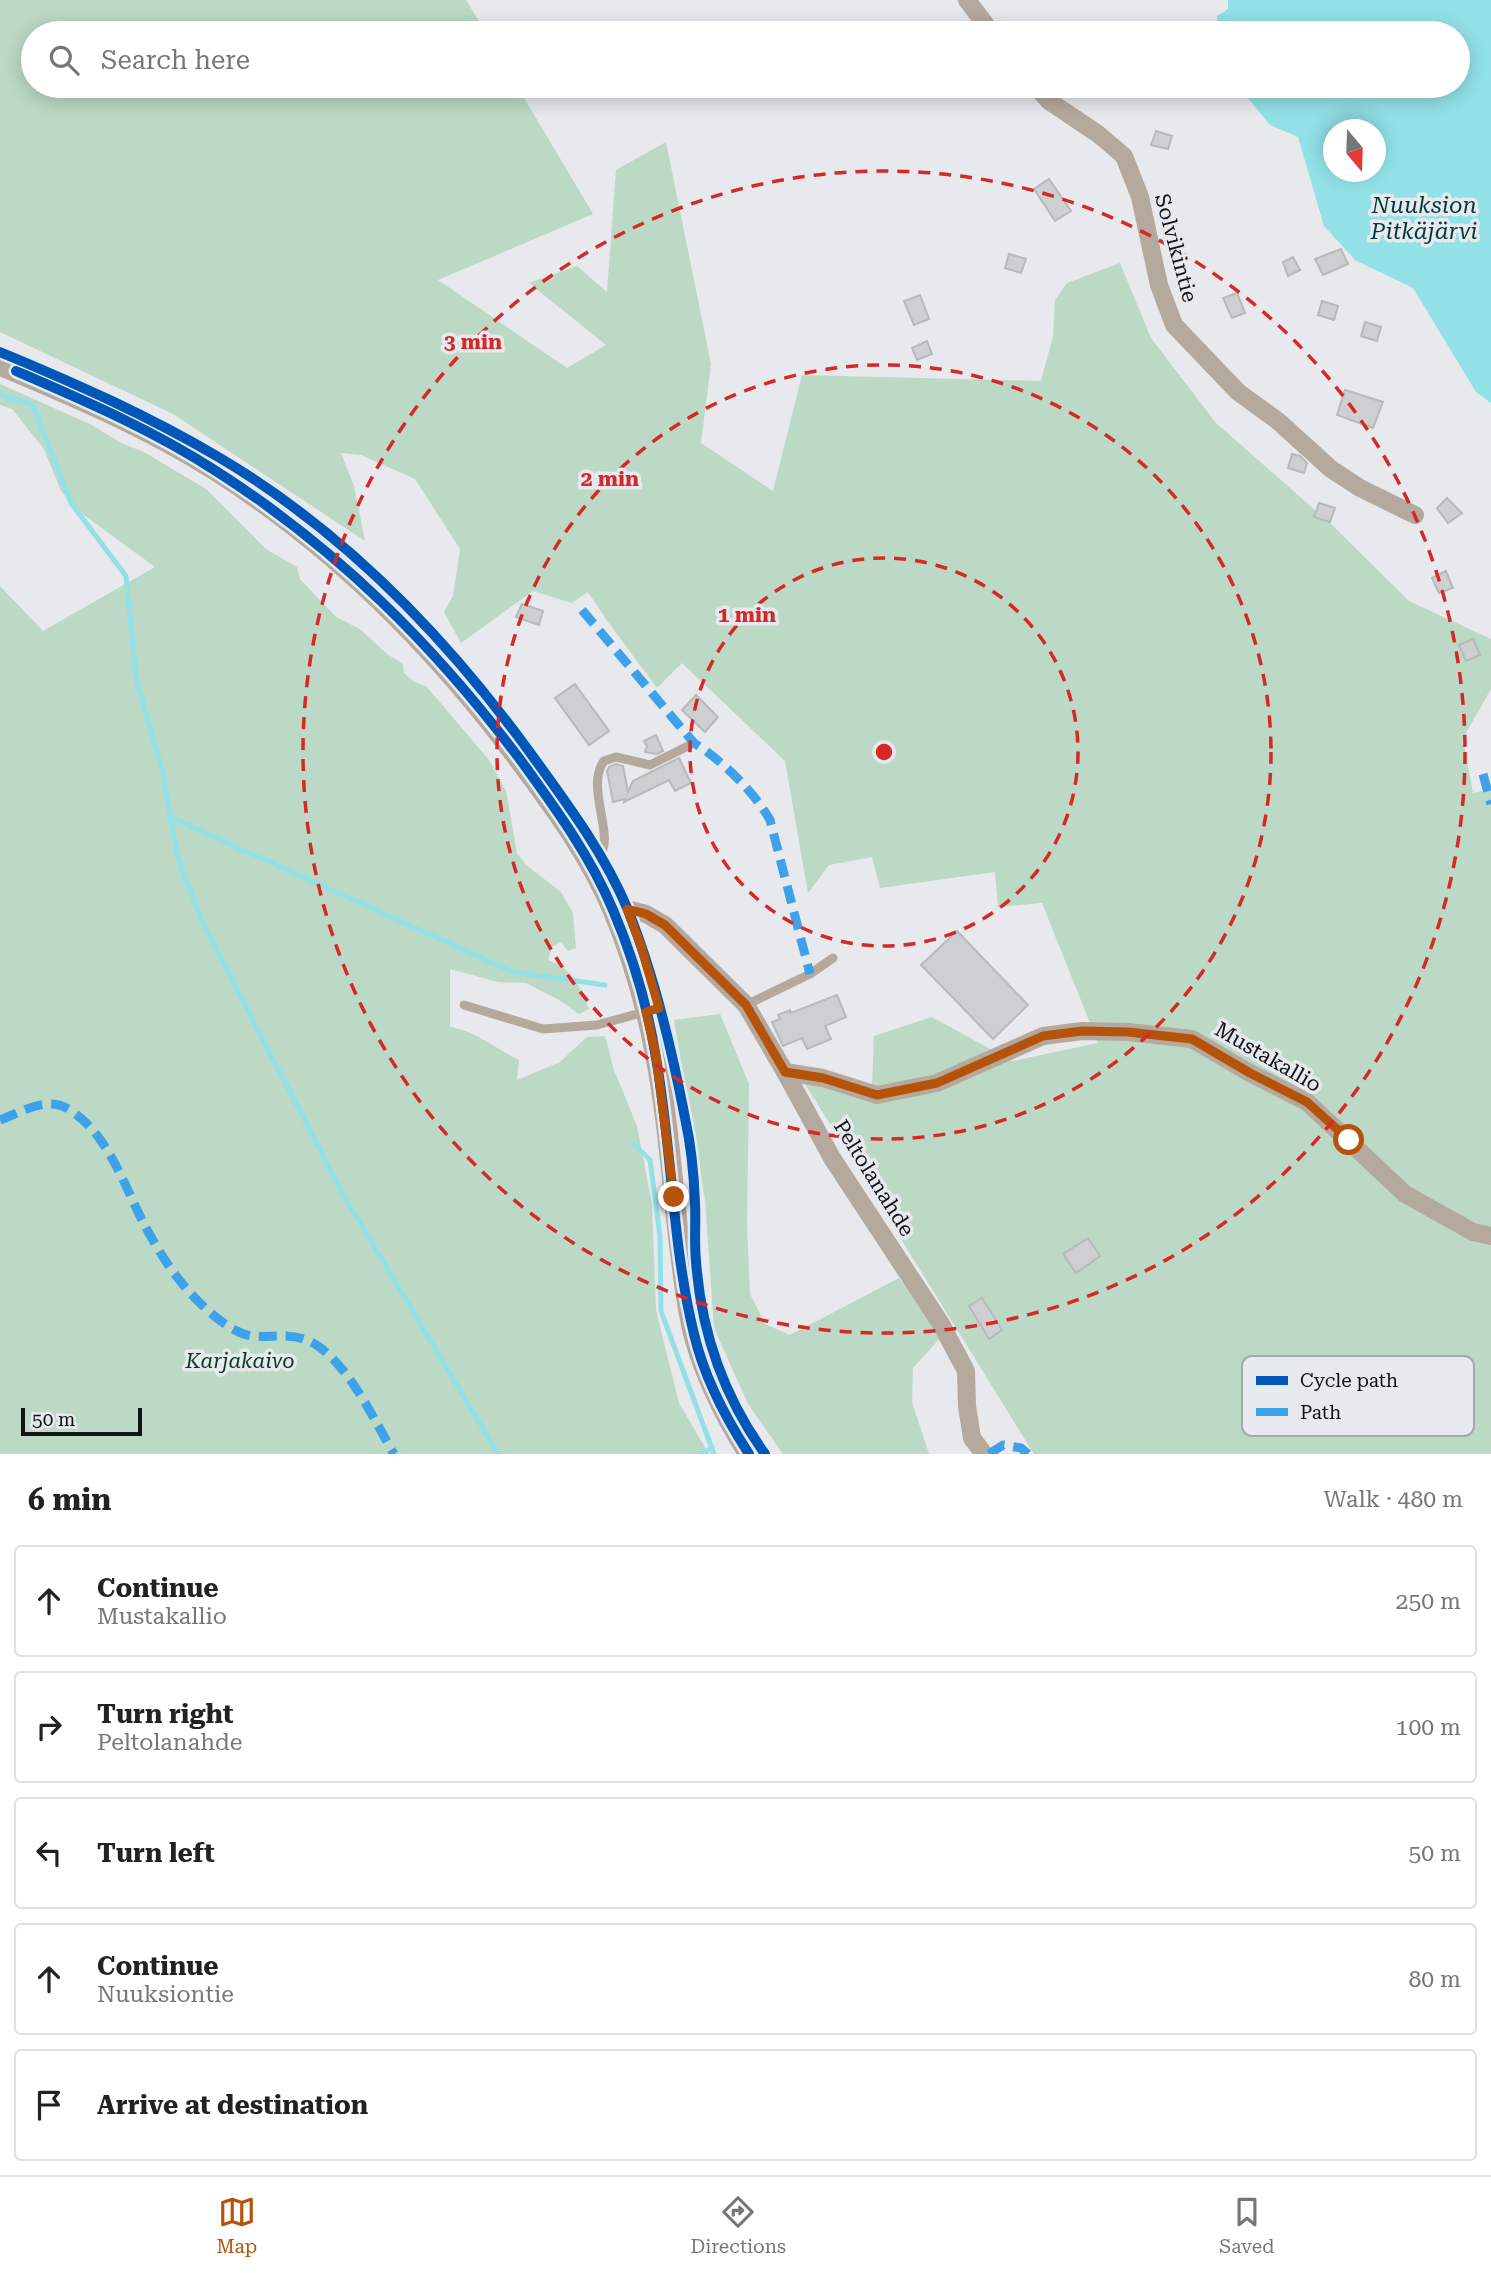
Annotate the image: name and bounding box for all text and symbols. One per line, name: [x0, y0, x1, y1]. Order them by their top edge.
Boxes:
search box: [21, 21, 1470, 98]
icon: search: [45, 41, 83, 79]
text: Search here: [101, 45, 250, 75]
north arrow: [1323, 119, 1386, 182]
street label: Solvikintie: [1150, 191, 1202, 305]
water label: Nuuksion Pitkäjärvi: [1369, 192, 1478, 245]
text: 3 min: [444, 330, 502, 354]
text: 2 min: [581, 467, 639, 491]
text: 1 min: [718, 603, 776, 627]
centre of rings: [872, 740, 896, 764]
street label: Mustakallio: [1211, 1017, 1325, 1097]
street label: Peltolanahde: [829, 1115, 919, 1241]
route start: [1333, 1124, 1364, 1155]
route end: [658, 1181, 689, 1212]
park label: Karjakaivo: [185, 1349, 294, 1373]
legend: [1242, 1356, 1474, 1436]
text: Cycle path: [1300, 1369, 1398, 1392]
text: Path: [1300, 1401, 1341, 1424]
scale bar: [21, 1405, 142, 1437]
text: 50 m: [32, 1408, 75, 1431]
text: 6 min: [28, 1482, 111, 1517]
text: Walk · 480 m: [1324, 1486, 1463, 1513]
text: Continue: [97, 1573, 219, 1603]
icon: ahead: [30, 1582, 68, 1620]
text: 250 m: [1396, 1588, 1461, 1615]
text: Mustakallio: [97, 1603, 227, 1630]
text: Turn right: [97, 1699, 233, 1729]
icon: right: [30, 1708, 68, 1746]
text: 100 m: [1396, 1714, 1461, 1741]
text: Peltolanahde: [97, 1729, 242, 1756]
icon: left: [30, 1834, 68, 1872]
text: Turn left: [97, 1838, 215, 1868]
text: 50 m: [1408, 1840, 1461, 1867]
text: Continue: [97, 1951, 219, 1981]
icon: ahead: [30, 1960, 68, 1998]
text: 80 m: [1408, 1966, 1461, 1993]
text: Nuuksiontie: [97, 1981, 234, 2008]
icon: arrive: [30, 2086, 68, 2124]
text: Arrive at destination: [97, 2090, 368, 2120]
tab: Map: [217, 2193, 257, 2258]
tab: Directions: [690, 2193, 786, 2258]
tab: Saved: [1219, 2193, 1274, 2258]

